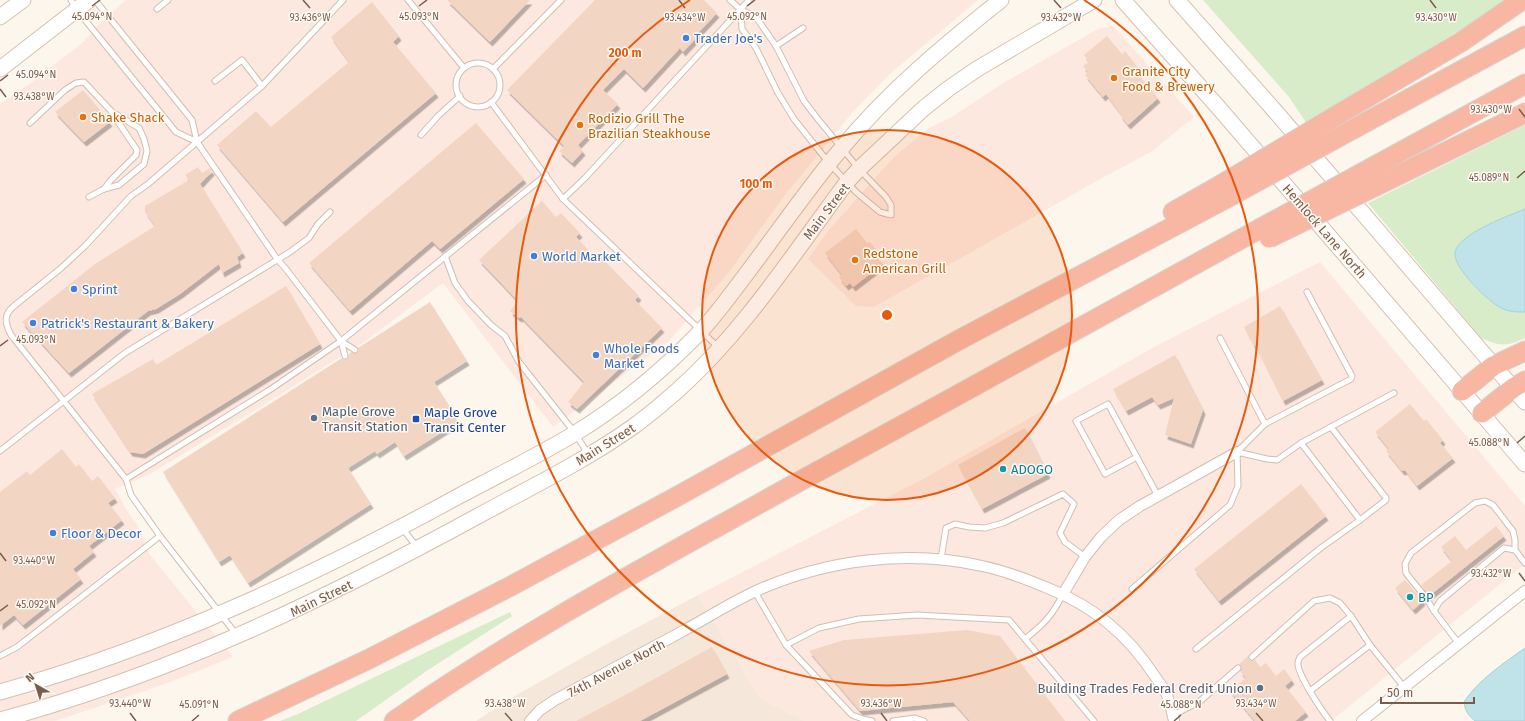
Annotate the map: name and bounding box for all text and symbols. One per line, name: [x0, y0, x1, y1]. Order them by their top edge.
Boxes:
text: 45.094°N: [72, 11, 112, 23]
text: 45.093°N: [399, 11, 439, 23]
text: 45.092°N: [727, 11, 767, 23]
text: 93.436°W: [290, 12, 331, 24]
text: 93.434°W: [664, 12, 706, 24]
text: 93.432°W: [1041, 12, 1082, 24]
text: 93.430°W: [1415, 12, 1457, 24]
place label: Trader Joe's: [694, 31, 763, 46]
marker: Trader Joe's: [681, 33, 691, 43]
text: 200 m: [608, 46, 642, 60]
place label: Granite City Food & Brewery: [1122, 64, 1215, 94]
text: 45.094°N: [16, 69, 56, 81]
marker: Granite City Food & Brewery: [1109, 73, 1119, 83]
text: 93.438°W: [13, 91, 55, 103]
text: 93.430°W: [1470, 104, 1512, 116]
place label: Shake Shack: [91, 110, 165, 125]
place label: Rodizio Grill The Brazilian Steakhouse: [588, 111, 711, 141]
marker: Shake Shack: [78, 112, 88, 122]
marker: Rodizio Grill The Brazilian Steakhouse: [575, 120, 585, 130]
text: 45.089°N: [1469, 172, 1509, 184]
text: 100 m: [740, 177, 772, 191]
street label: Main Street: [800, 180, 853, 243]
street label: Hemlock Lane North: [1280, 181, 1370, 282]
place label: Redstone American Grill: [863, 246, 946, 276]
place label: World Market: [542, 249, 621, 264]
marker: World Market: [529, 251, 539, 261]
marker: Redstone American Grill: [850, 255, 860, 265]
place label: Sprint: [82, 282, 118, 297]
marker: Sprint: [69, 284, 79, 294]
centre of rings: [880, 308, 894, 322]
place label: Patrick's Restaurant & Bakery: [41, 316, 214, 331]
marker: Patrick's Restaurant & Bakery: [28, 318, 38, 328]
text: 45.093°N: [16, 334, 56, 346]
place label: Whole Foods Market: [604, 341, 679, 371]
marker: Whole Foods Market: [591, 350, 601, 360]
place label: Maple Grove Transit Station: [322, 404, 408, 434]
place label: Maple Grove Transit Center: [424, 405, 506, 435]
marker: Maple Grove Transit Station: [309, 413, 319, 423]
marker: Maple Grove Transit Center: [411, 414, 421, 424]
street label: Main Street: [573, 420, 638, 469]
text: 45.088°N: [1468, 437, 1510, 449]
place label: ADOGO: [1011, 462, 1053, 477]
marker: ADOGO: [998, 464, 1008, 474]
place label: Floor & Decor: [61, 526, 142, 541]
marker: Floor & Decor: [48, 528, 58, 538]
text: 93.440°W: [13, 555, 56, 567]
text: 93.432°W: [1471, 568, 1512, 580]
street label: Main Street: [288, 577, 355, 620]
place label: BP: [1418, 590, 1434, 605]
marker: BP: [1405, 592, 1415, 602]
text: 45.092°N: [16, 599, 56, 611]
street label: 74th Avenue North: [565, 636, 668, 700]
north arrow: [16, 665, 56, 705]
text: N: [23, 670, 37, 685]
scale bar: [1381, 679, 1474, 705]
place label: Building Trades Federal Credit Union: [1037, 681, 1252, 696]
marker: Building Trades Federal Credit Union: [1255, 683, 1265, 693]
text: 50 m: [1387, 686, 1413, 700]
text: 93.440°W: [109, 698, 152, 710]
text: 93.438°W: [484, 698, 526, 710]
text: 93.436°W: [861, 698, 902, 710]
text: 93.434°W: [1235, 698, 1277, 710]
text: 45.091°N: [179, 699, 219, 711]
text: 45.088°N: [1160, 699, 1202, 711]

